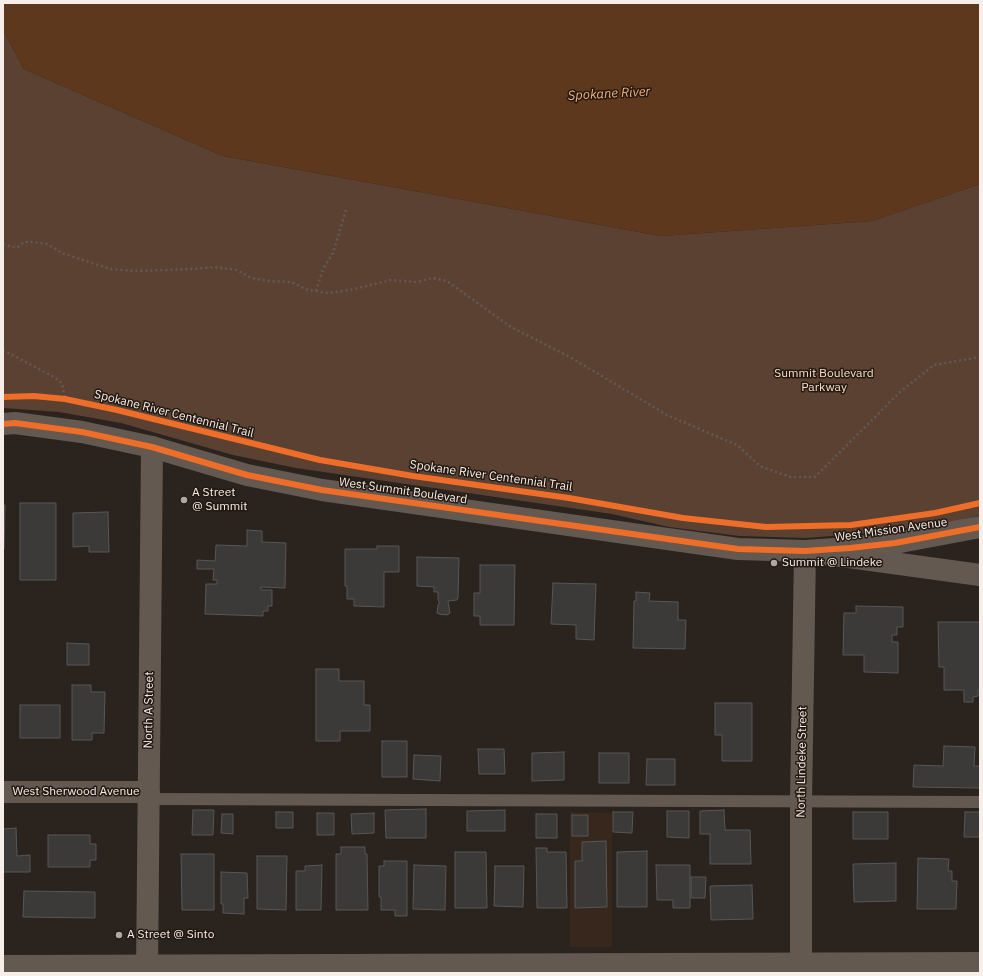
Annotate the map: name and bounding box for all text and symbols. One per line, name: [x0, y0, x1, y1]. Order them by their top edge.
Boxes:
water label: Spokane River: [567, 84, 651, 104]
park label: Summit Boulevard Parkway: [774, 367, 874, 395]
street label: Spokane River Centennial Trail: [93, 387, 255, 441]
street label: Spokane River Centennial Trail: [409, 457, 573, 495]
street label: West Summit Boulevard: [338, 475, 468, 507]
place label: A Street @ Summit: [192, 486, 247, 514]
marker: A Street @ Summit: [179, 495, 189, 505]
street label: West Mission Avenue: [834, 515, 948, 545]
place label: Summit @ Lindeke: [782, 556, 882, 570]
marker: Summit @ Lindeke: [769, 558, 779, 568]
street label: North A Street: [141, 671, 157, 749]
street label: North Lindeke Street: [794, 706, 810, 818]
street label: West Sherwood Avenue: [12, 785, 140, 799]
place label: A Street @ Sinto: [127, 928, 214, 942]
marker: A Street @ Sinto: [114, 930, 124, 940]

